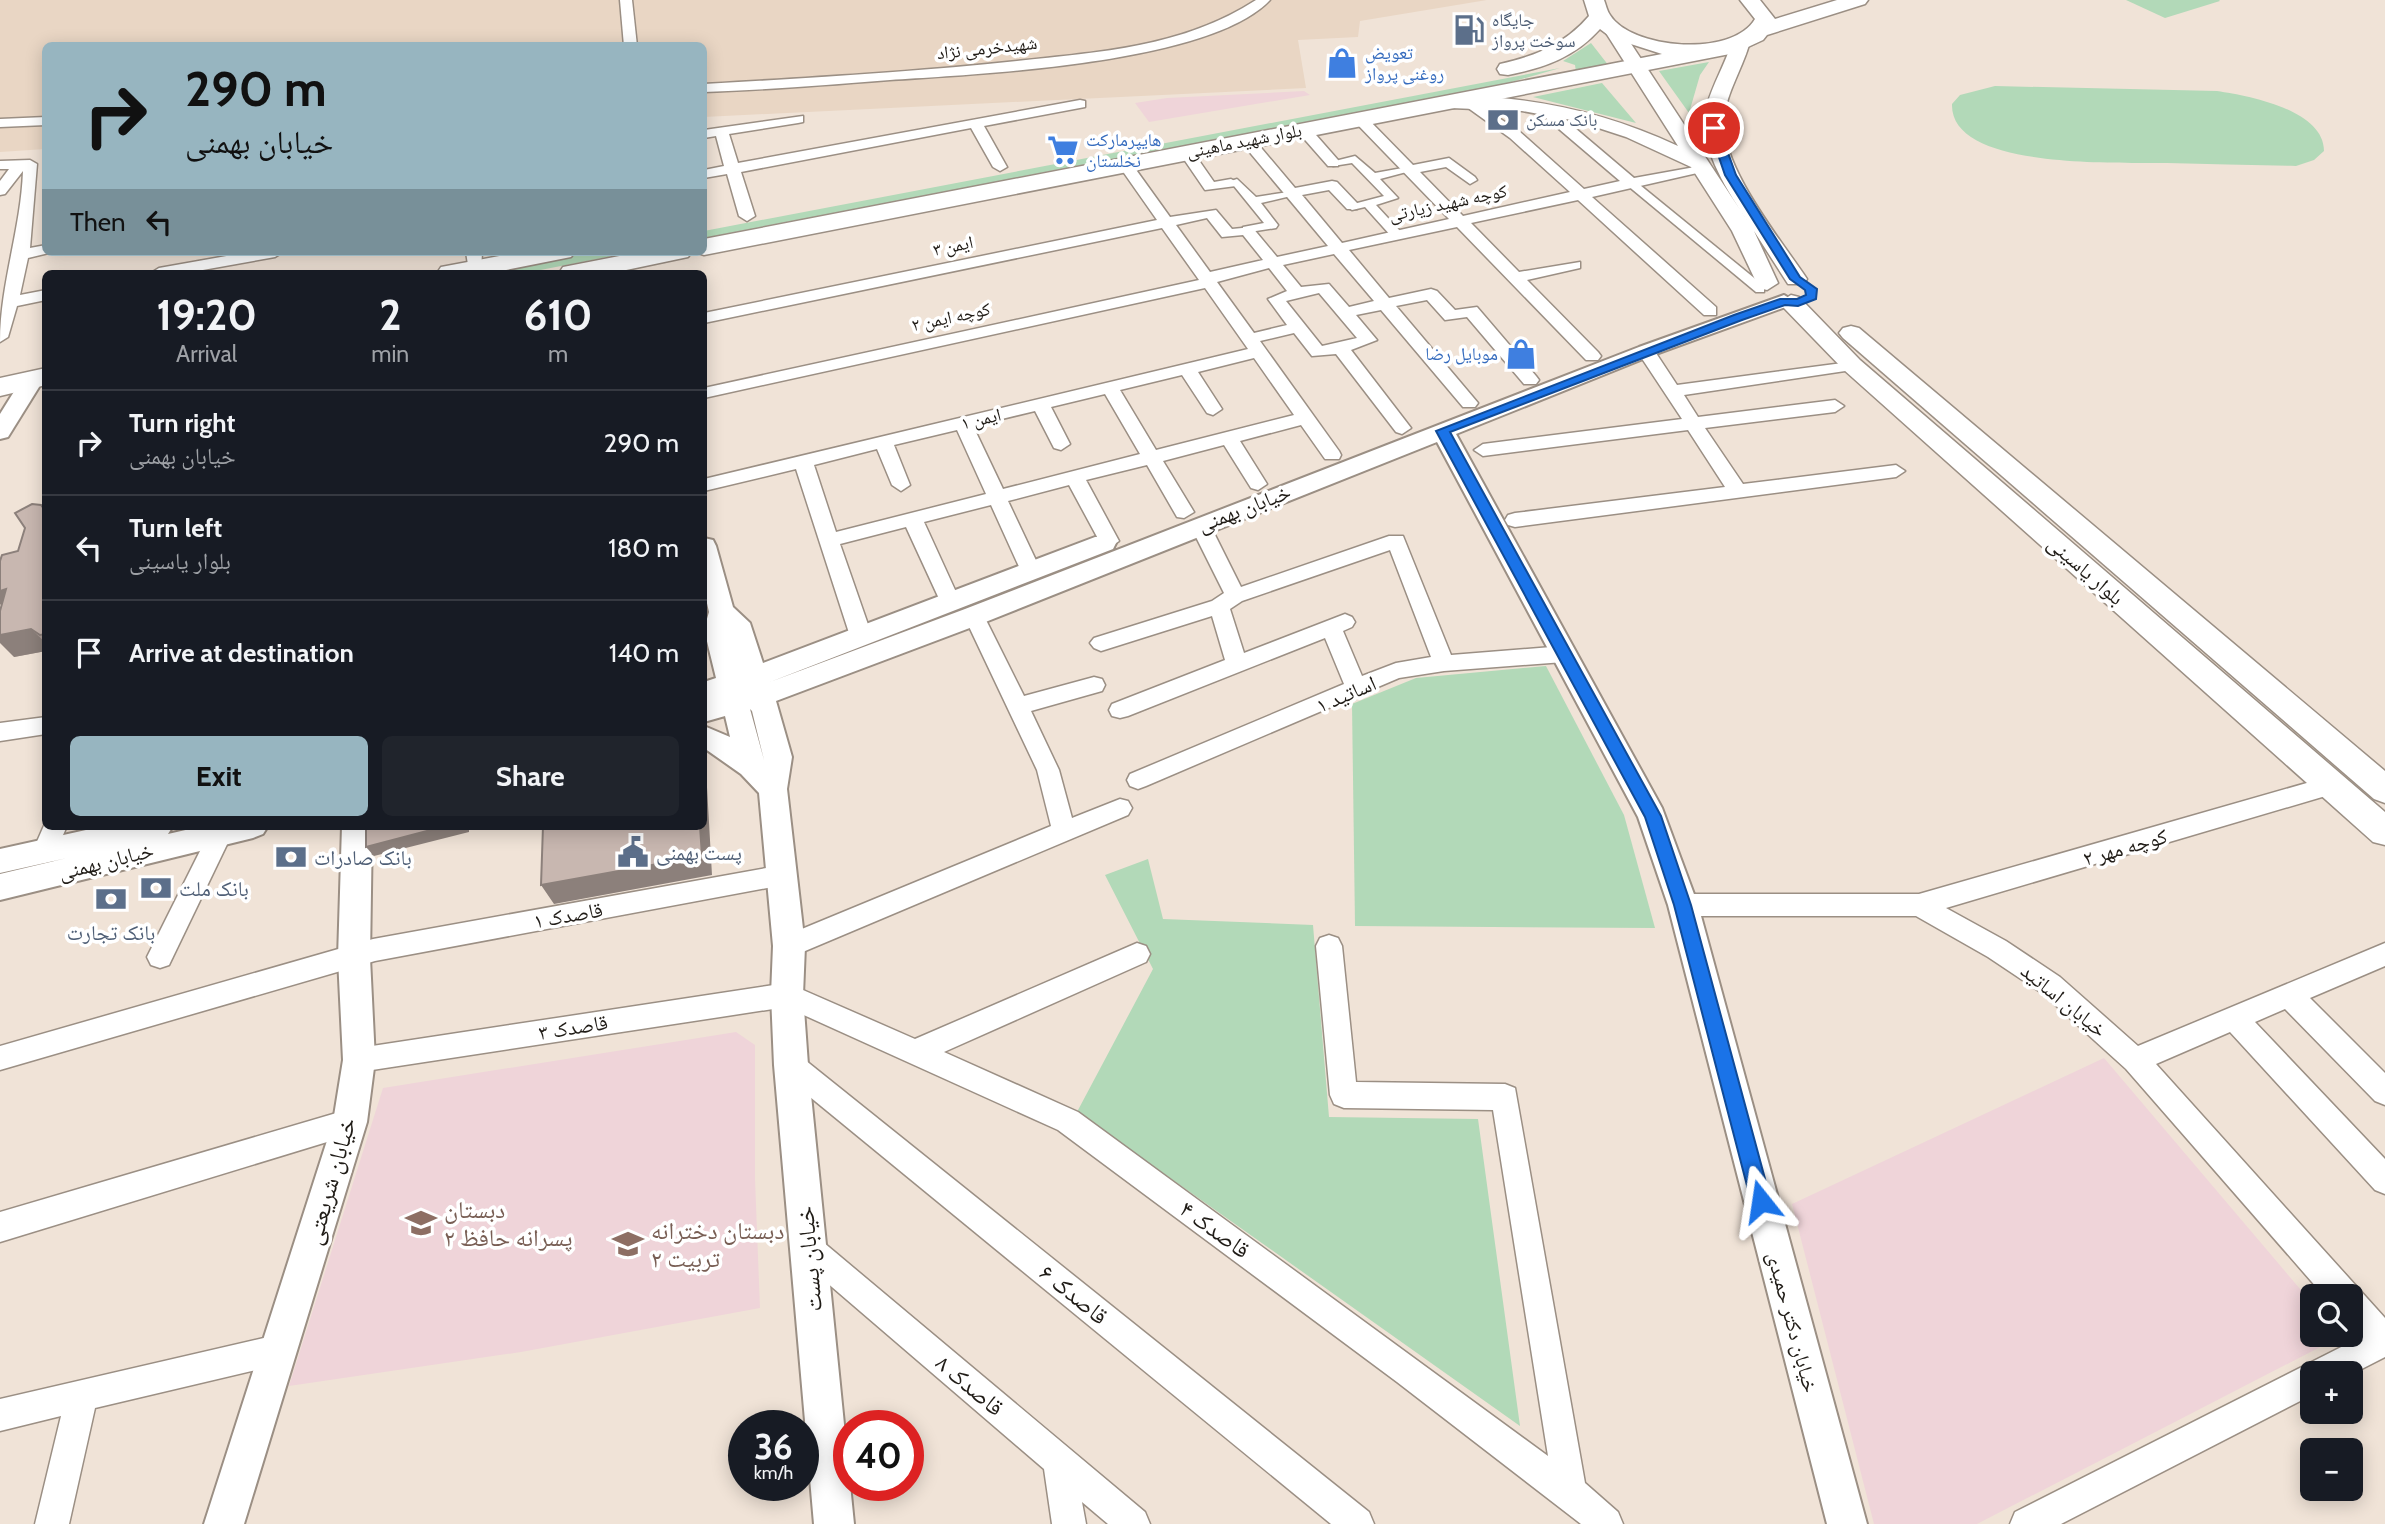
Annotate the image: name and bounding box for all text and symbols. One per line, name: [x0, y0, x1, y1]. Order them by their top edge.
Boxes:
place label: جایگاه سوخت پرواز: [1491, 9, 1576, 52]
fuel station icon: جایگاه سوخت پرواز: [1452, 13, 1486, 47]
street label: شهیدخرمی نژاد: [936, 32, 1038, 64]
place label: تعویض روغنی پرواز: [1364, 42, 1444, 85]
shop icon: تعویض روغنی پرواز: [1325, 46, 1359, 80]
text: 290 m: [185, 59, 327, 118]
icon: right: [70, 70, 161, 161]
pin: [1684, 98, 1744, 158]
bank icon: بانک مسکن: [1486, 103, 1520, 137]
place label: بانک مسکن: [1526, 109, 1597, 131]
icon: arrive: [1695, 109, 1733, 147]
street label: بلوار شهید ماهینی: [1185, 119, 1303, 163]
text: خیابان بهمنی: [185, 122, 333, 161]
place label: هایپرمارکت نخلستان: [1086, 129, 1162, 172]
supermarket icon: هایپرمارکت نخلستان: [1046, 133, 1080, 167]
street label: کوچه شهید زیارتی: [1387, 180, 1510, 226]
icon: left: [140, 203, 178, 241]
text: Then: [70, 206, 126, 238]
street label: ایمن ۳: [931, 231, 975, 261]
text: 19:20: [157, 289, 257, 341]
text: 2: [379, 289, 401, 341]
text: 610: [524, 289, 592, 341]
street label: کوچه ایمن ۲: [910, 298, 993, 336]
shop icon: موبایل رضا: [1504, 337, 1538, 371]
text: Arrival: [176, 340, 237, 368]
text: min: [371, 340, 409, 368]
text: m: [548, 340, 568, 368]
place label: موبایل رضا: [1425, 343, 1498, 365]
street label: ایمن ۱: [959, 403, 1003, 435]
text: Turn right: [129, 407, 235, 439]
icon: right: [70, 424, 108, 462]
text: 290 m: [604, 427, 679, 459]
text: خیابان بهمنی: [129, 442, 236, 470]
street label: خیابان بهمنی: [1194, 479, 1294, 538]
text: Turn left: [129, 512, 222, 544]
icon: left: [70, 529, 108, 567]
street label: بلوار یاسینی: [2042, 530, 2129, 611]
text: 180 m: [608, 532, 679, 564]
text: بلوار یاسینی: [129, 547, 231, 575]
icon: arrive: [70, 634, 108, 672]
text: Arrive at destination: [129, 637, 354, 669]
text: 140 m: [609, 637, 679, 669]
street label: اساتید ۱: [1312, 670, 1380, 718]
button: Exit: [70, 736, 368, 816]
button: Share: [382, 736, 679, 816]
street label: کوچه مهر ۲: [2080, 823, 2170, 871]
public building icon: پست بهمنی: [616, 835, 650, 869]
street label: خیابان بهمنی: [56, 837, 156, 886]
bank icon: بانک صادرات: [274, 840, 308, 874]
place label: پست بهمنی: [656, 840, 742, 866]
place label: بانک صادرات: [314, 845, 412, 870]
bank icon: بانک ملت: [139, 871, 173, 905]
place label: بانک ملت: [179, 876, 249, 901]
bank icon: بانک تجارت: [94, 882, 128, 916]
street label: قاصدک ۱: [531, 897, 605, 933]
place label: بانک تجارت: [67, 920, 155, 945]
street label: خیابان اساتید: [2016, 958, 2112, 1042]
street label: قاصدک ۳: [537, 1009, 609, 1045]
street label: خیابان شریعتی: [298, 1114, 362, 1248]
position arrow: [1724, 1164, 1798, 1238]
street label: قاصدک ۴: [1174, 1194, 1256, 1264]
place label: دبستان پسرانه حافظ ۲: [444, 1195, 573, 1252]
street label: خیابان پست: [790, 1205, 828, 1313]
school or university icon: دبستان پسرانه حافظ ۲: [404, 1206, 438, 1240]
place label: دبستان دخترانه تربیت ۲: [651, 1216, 784, 1273]
school or university icon: دبستان دخترانه تربیت ۲: [611, 1227, 645, 1261]
street label: خیابان دکتر حمیدی: [1762, 1249, 1824, 1395]
street label: قاصدک ۶: [1034, 1258, 1114, 1330]
map controls: [2300, 1284, 2363, 1501]
button: search: [2300, 1284, 2363, 1347]
street label: قاصدک ۸: [930, 1348, 1010, 1422]
button: +: [2300, 1361, 2363, 1424]
speed limit sign: 40: [833, 1410, 924, 1501]
text: 36: [754, 1425, 793, 1468]
button: −: [2300, 1438, 2363, 1501]
text: km/h: [754, 1462, 793, 1484]

